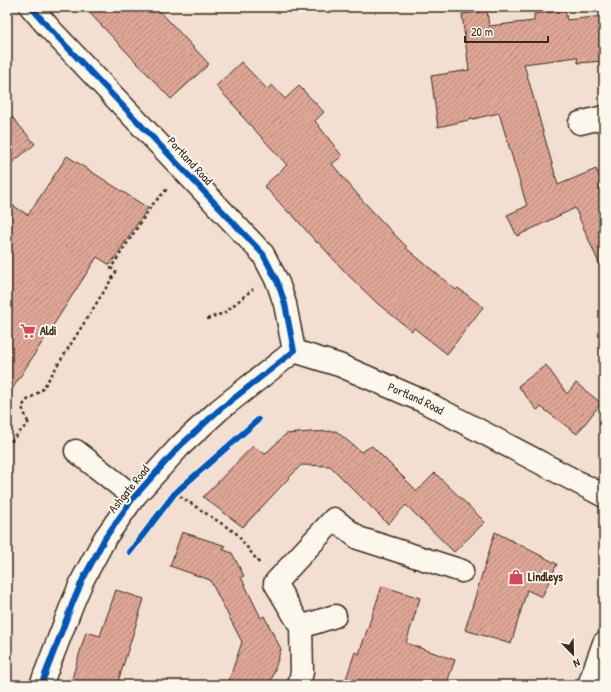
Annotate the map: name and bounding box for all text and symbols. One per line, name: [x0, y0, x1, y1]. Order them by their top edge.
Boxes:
scale bar: [465, 18, 548, 44]
text: 20 m: [471, 23, 493, 40]
street label: Portland Road: [164, 133, 217, 189]
supermarket icon: Aldi: [19, 322, 37, 340]
place label: Aldi: [40, 322, 57, 339]
street label: Portland Road: [385, 378, 447, 419]
street label: Ashgate Road: [104, 461, 153, 516]
shop icon: Lindleys: [507, 568, 525, 586]
place label: Lindleys: [528, 568, 563, 586]
north arrow: [553, 634, 593, 674]
text: N: [571, 656, 582, 671]

